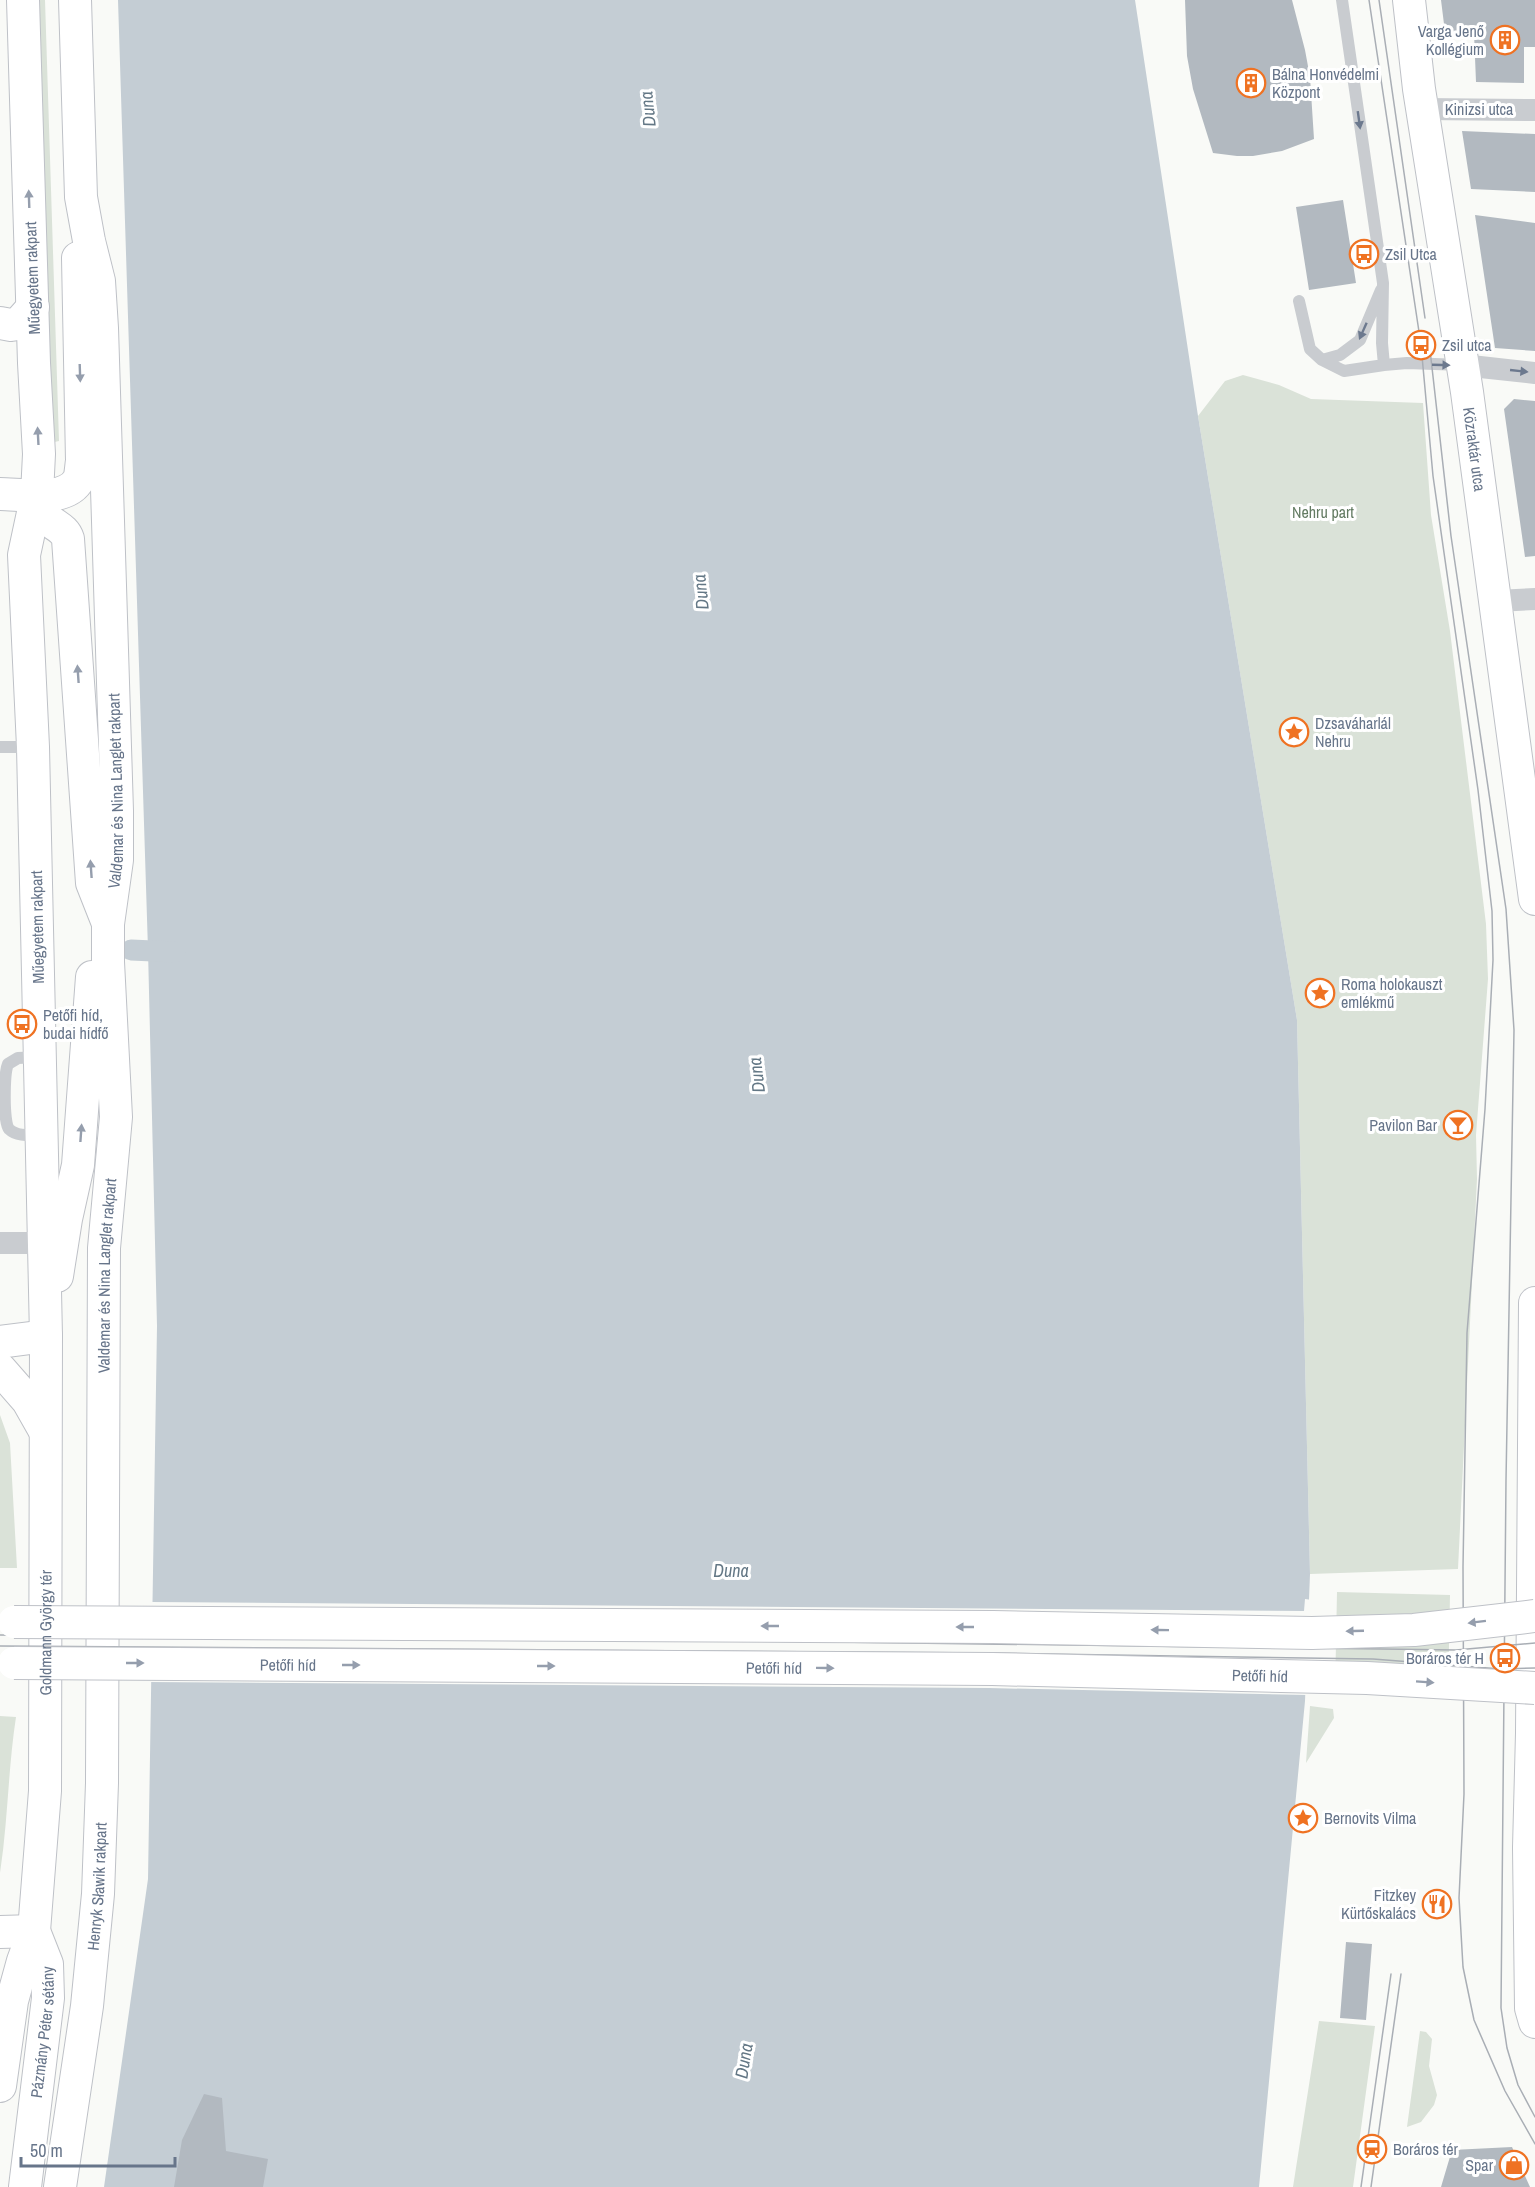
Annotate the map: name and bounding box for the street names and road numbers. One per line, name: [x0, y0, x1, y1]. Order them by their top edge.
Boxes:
street label: Kinizsi utca: [1445, 98, 1514, 120]
street label: Műegyetem rakpart: [19, 221, 45, 335]
street label: Közraktár utca: [1458, 406, 1491, 493]
street label: Valdemar és Nina Langlet rakpart: [102, 693, 128, 890]
street label: Műegyetem rakpart: [25, 870, 49, 984]
street label: Valdemar és Nina Langlet rakpart: [93, 1177, 121, 1373]
street label: Goldmann György tér: [34, 1569, 56, 1695]
street label: Petőfi híd: [260, 1654, 316, 1676]
street label: Petőfi híd: [746, 1656, 802, 1679]
street label: Petőfi híd: [1232, 1664, 1288, 1687]
street label: Henryk Sławik rakpart: [82, 1822, 112, 1952]
street label: Pázmány Péter sétány: [25, 1966, 59, 2099]

